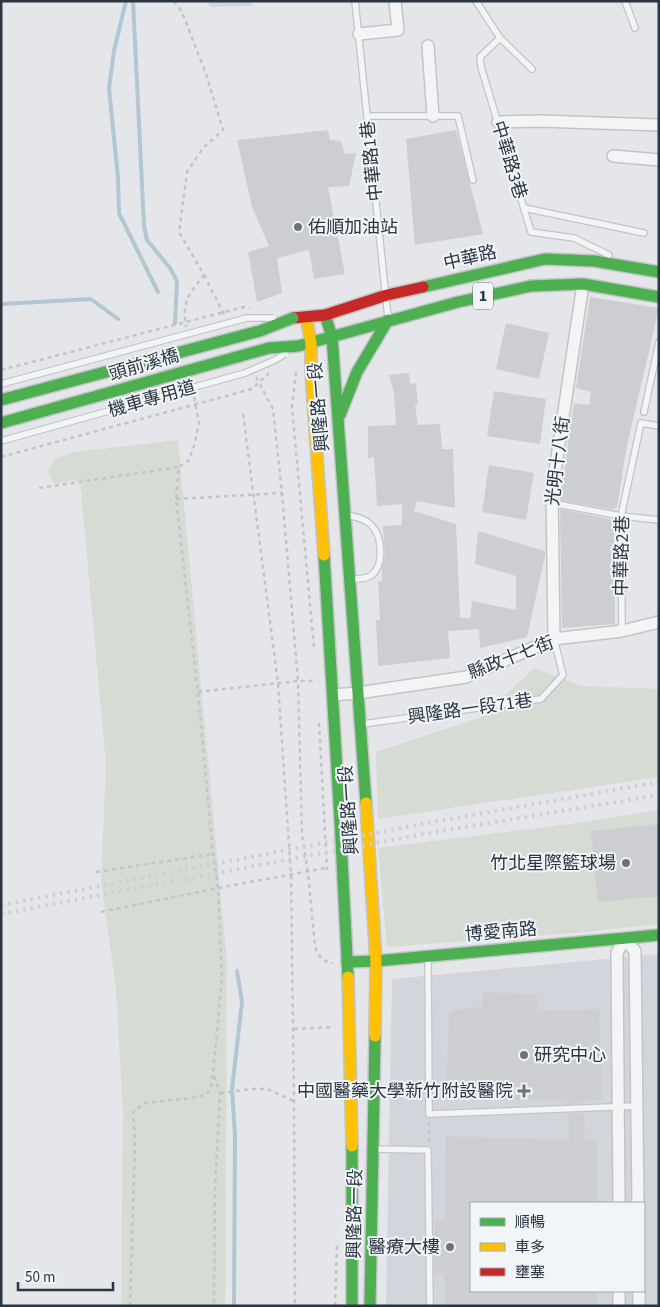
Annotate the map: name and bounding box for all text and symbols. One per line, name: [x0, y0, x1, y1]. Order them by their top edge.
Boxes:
street label: 中華路3巷: [485, 118, 533, 202]
street label: 中華路1巷: [355, 119, 389, 203]
place label: 佑順加油站: [308, 215, 398, 240]
marker: 佑順加油站: [292, 221, 304, 233]
street label: 中華路: [441, 240, 499, 276]
road number: 1: [473, 282, 493, 310]
street label: 頭前溪橋: [106, 343, 182, 387]
street label: 興隆路一段: [303, 361, 335, 453]
street label: 機車專用道: [105, 375, 199, 423]
street label: 光明十八街: [540, 415, 576, 507]
street label: 中華路2巷: [609, 515, 635, 597]
street label: 縣政十七街: [465, 630, 557, 686]
street label: 興隆路一段71巷: [406, 688, 534, 730]
street label: 興隆路一段: [333, 764, 365, 856]
place label: 竹北星際籃球場: [490, 851, 616, 876]
marker: 竹北星際籃球場: [620, 857, 632, 869]
street label: 博愛南路: [464, 916, 538, 948]
place label: 研究中心: [534, 1043, 606, 1068]
marker: 研究中心: [518, 1049, 530, 1061]
place label: 中國醫藥大學新竹附設醫院: [297, 1079, 513, 1104]
marker: 中國醫藥大學新竹附設醫院: [517, 1084, 531, 1098]
street label: 興隆路一段: [342, 1169, 368, 1259]
legend: [470, 1202, 645, 1292]
text: 順暢: [515, 1212, 545, 1233]
place label: 醫療大樓: [368, 1235, 440, 1260]
text: 車多: [515, 1237, 545, 1258]
marker: 醫療大樓: [444, 1241, 456, 1253]
scale bar: [18, 1260, 112, 1292]
text: 壅塞: [515, 1262, 545, 1283]
text: 50 m: [25, 1267, 55, 1288]

